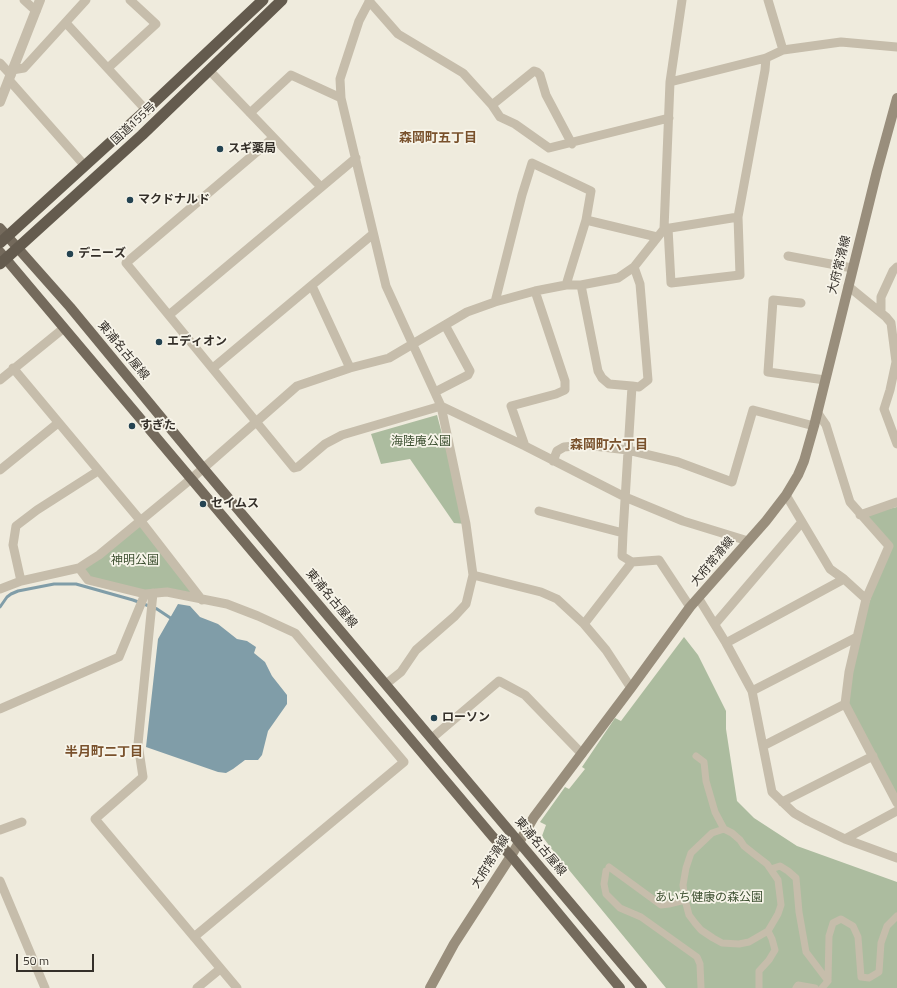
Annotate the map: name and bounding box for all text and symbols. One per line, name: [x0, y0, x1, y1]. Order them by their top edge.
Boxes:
street label: 国道155号: [109, 100, 159, 148]
district label: 森岡町五丁目: [399, 131, 477, 147]
place label: スギ薬局: [228, 142, 276, 156]
marker: スギ薬局: [215, 144, 225, 154]
place label: マクドナルド: [138, 193, 210, 207]
marker: マクドナルド: [125, 195, 135, 205]
street label: 大府常滑線: [826, 234, 854, 296]
place label: デニーズ: [78, 247, 126, 261]
marker: デニーズ: [65, 249, 75, 259]
street label: 東浦名古屋線: [94, 319, 152, 383]
place label: エディオン: [167, 335, 227, 349]
marker: エディオン: [154, 337, 164, 347]
place label: すぎた: [140, 419, 176, 433]
marker: すぎた: [127, 421, 137, 431]
park label: 海陸庵公園: [391, 435, 451, 449]
district label: 森岡町六丁目: [570, 438, 648, 454]
place label: セイムス: [211, 497, 259, 511]
marker: セイムス: [198, 499, 208, 509]
street label: 大府常滑線: [688, 534, 738, 590]
park label: 神明公園: [111, 554, 159, 568]
street label: 東浦名古屋線: [302, 567, 360, 631]
place label: ローソン: [442, 711, 490, 725]
marker: ローソン: [429, 713, 439, 723]
district label: 半月町二丁目: [65, 745, 143, 761]
street label: 東浦名古屋線: [511, 815, 569, 879]
street label: 大府常滑線: [469, 833, 513, 891]
park label: あいち健康の森公園: [655, 891, 763, 905]
scale bar: [18, 946, 96, 972]
text: 50 m: [23, 951, 49, 970]

